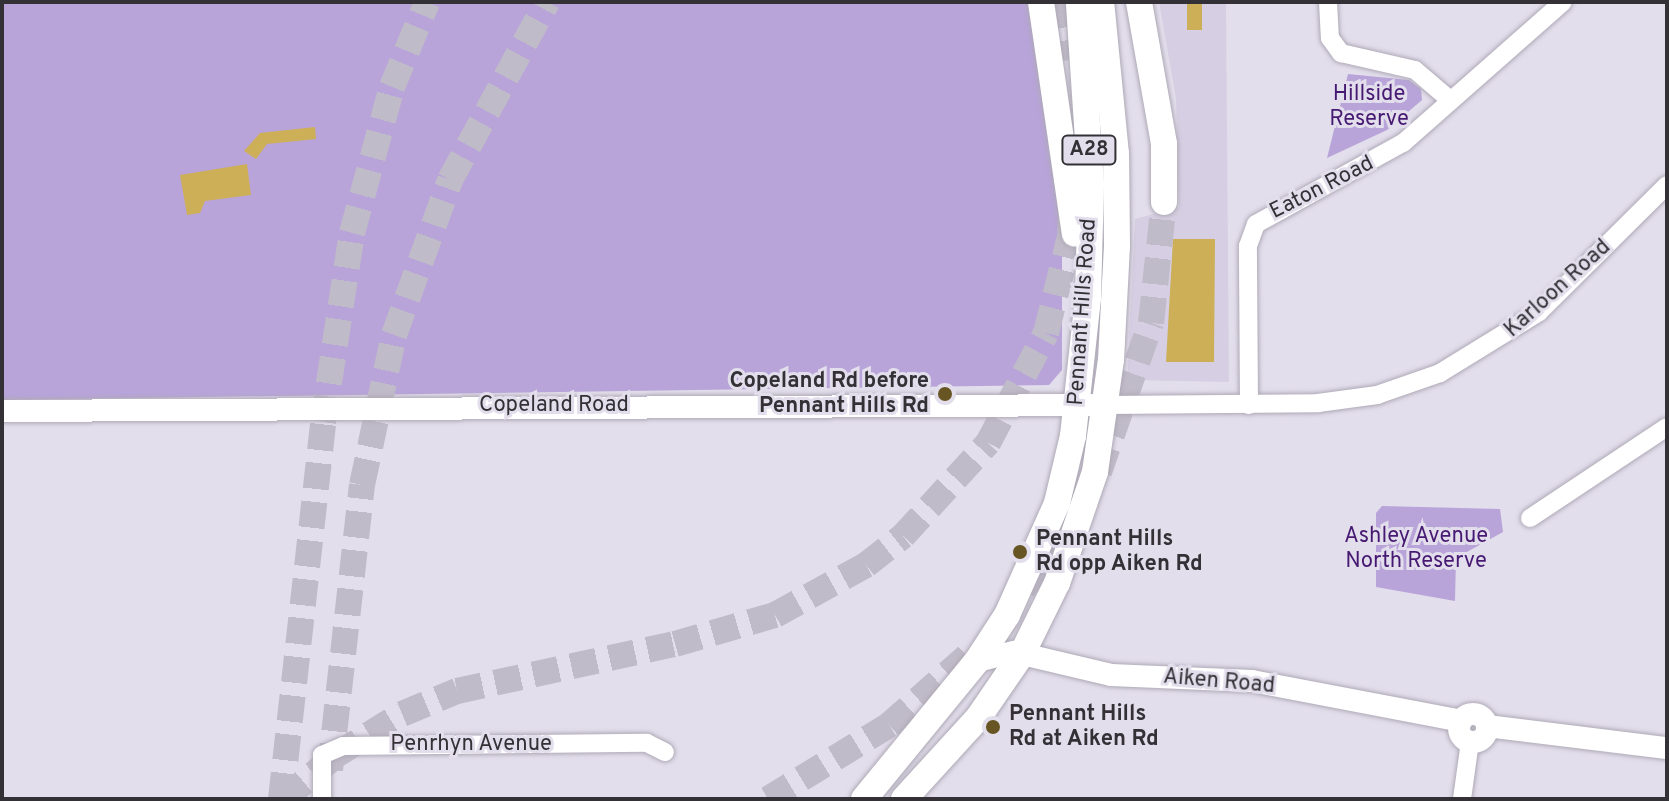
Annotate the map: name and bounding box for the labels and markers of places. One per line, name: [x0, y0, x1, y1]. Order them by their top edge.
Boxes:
place label: Copeland Rd before Pennant Hills Rd: [729, 368, 929, 420]
marker: Copeland Rd before Pennant Hills Rd: [936, 385, 954, 403]
place label: Pennant Hills Rd opp Aiken Rd: [1036, 526, 1203, 578]
marker: Pennant Hills Rd opp Aiken Rd: [1011, 543, 1029, 561]
place label: Pennant Hills Rd at Aiken Rd: [1009, 701, 1160, 752]
marker: Pennant Hills Rd at Aiken Rd: [984, 718, 1002, 736]

